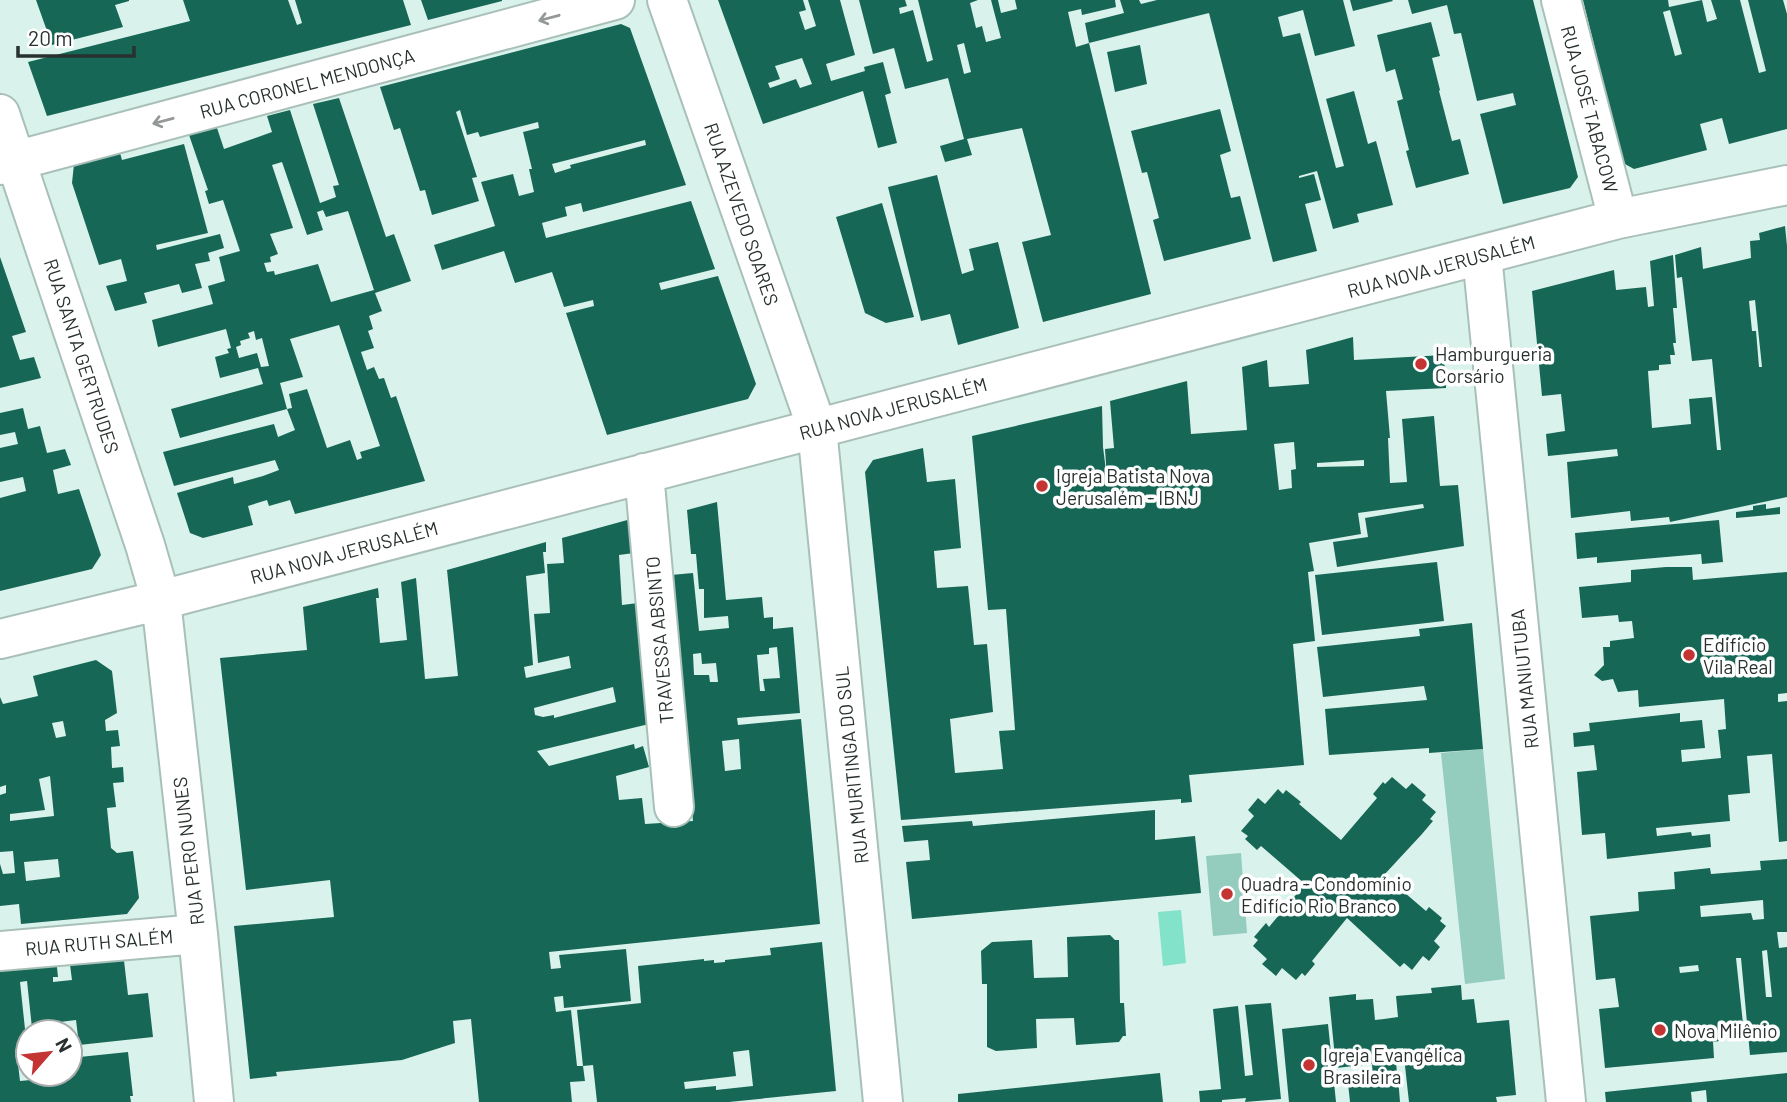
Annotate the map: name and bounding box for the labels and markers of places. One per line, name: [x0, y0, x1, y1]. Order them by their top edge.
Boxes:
place label: Hamburgueria Corsário: [1435, 342, 1552, 387]
marker: Hamburgueria Corsário: [1413, 356, 1429, 372]
place label: Igreja Batista Nova Jerusalém - IBNJ: [1056, 464, 1210, 509]
marker: Igreja Batista Nova Jerusalém - IBNJ: [1034, 478, 1050, 494]
place label: Edificio Vila Real: [1703, 633, 1773, 678]
marker: Edificio Vila Real: [1681, 647, 1697, 663]
place label: Quadra - Condomínio Edifício Rio Branco: [1241, 872, 1412, 917]
marker: Quadra - Condomínio Edifício Rio Branco: [1219, 886, 1235, 902]
place label: Nova Milênio: [1674, 1019, 1778, 1042]
marker: Nova Milênio: [1652, 1022, 1668, 1038]
place label: Igreja Evangélica Brasileira: [1323, 1043, 1463, 1088]
marker: Igreja Evangélica Brasileira: [1301, 1057, 1317, 1073]

